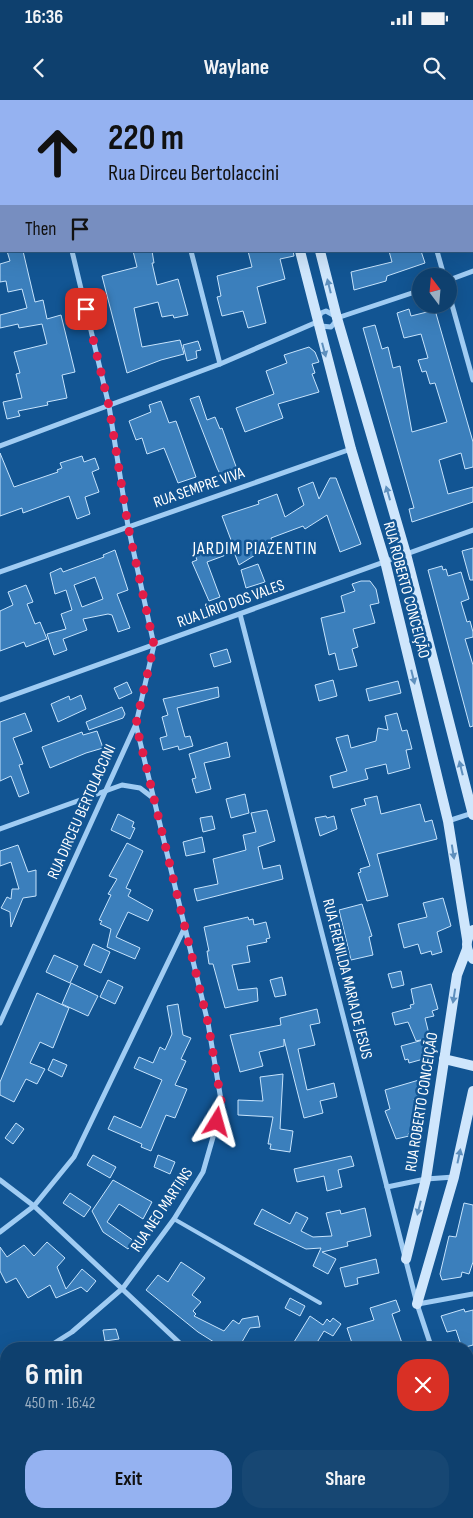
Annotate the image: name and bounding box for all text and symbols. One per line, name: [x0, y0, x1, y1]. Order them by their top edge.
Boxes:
text: 16:36: [25, 6, 63, 29]
icon: back: [25, 54, 53, 82]
text: Waylane: [204, 54, 269, 81]
icon: search: [420, 54, 448, 82]
text: 220 m: [108, 117, 184, 160]
icon: ahead: [25, 120, 90, 185]
text: Rua Dirceu Bertolaccini: [108, 160, 279, 187]
icon: arrive: [66, 215, 94, 243]
text: Then: [25, 218, 56, 241]
north arrow: [412, 268, 458, 312]
map controls: [412, 268, 457, 313]
one-way arrow: [325, 278, 333, 293]
pin: [65, 288, 107, 330]
icon: arrive: [72, 295, 100, 323]
one-way arrow: [320, 342, 328, 357]
street label: RUA SEMPRE VIVA: [151, 464, 247, 512]
one-way arrow: [384, 485, 392, 500]
street label: RUA ROBERTO CONCEIÇÃO: [379, 519, 433, 661]
district label: JARDIM PIAZENTIN: [191, 538, 318, 559]
street label: RUA LÍRIO DOS VALES: [175, 576, 287, 632]
one-way arrow: [409, 669, 417, 684]
street label: RUA DIRCEU BERTOLACCINI: [44, 742, 120, 882]
one-way arrow: [457, 761, 465, 776]
one-way arrow: [449, 845, 457, 861]
street label: RUA ERENILDA MARIA DE JESUS: [318, 897, 376, 1061]
one-way arrow: [449, 988, 457, 1004]
street label: RUA ROBERTO CONCEIÇÃO: [402, 1031, 442, 1173]
position arrow: [190, 1095, 242, 1147]
one-way arrow: [455, 1148, 463, 1164]
street label: RUA NEO MARTINS: [127, 1164, 197, 1256]
one-way arrow: [415, 1200, 423, 1215]
text: 6 min: [25, 1357, 83, 1393]
button: close: [397, 1359, 449, 1411]
text: 450 m · 16:42: [25, 1394, 95, 1413]
button: Exit: [25, 1450, 232, 1508]
button: Share: [242, 1450, 449, 1508]

